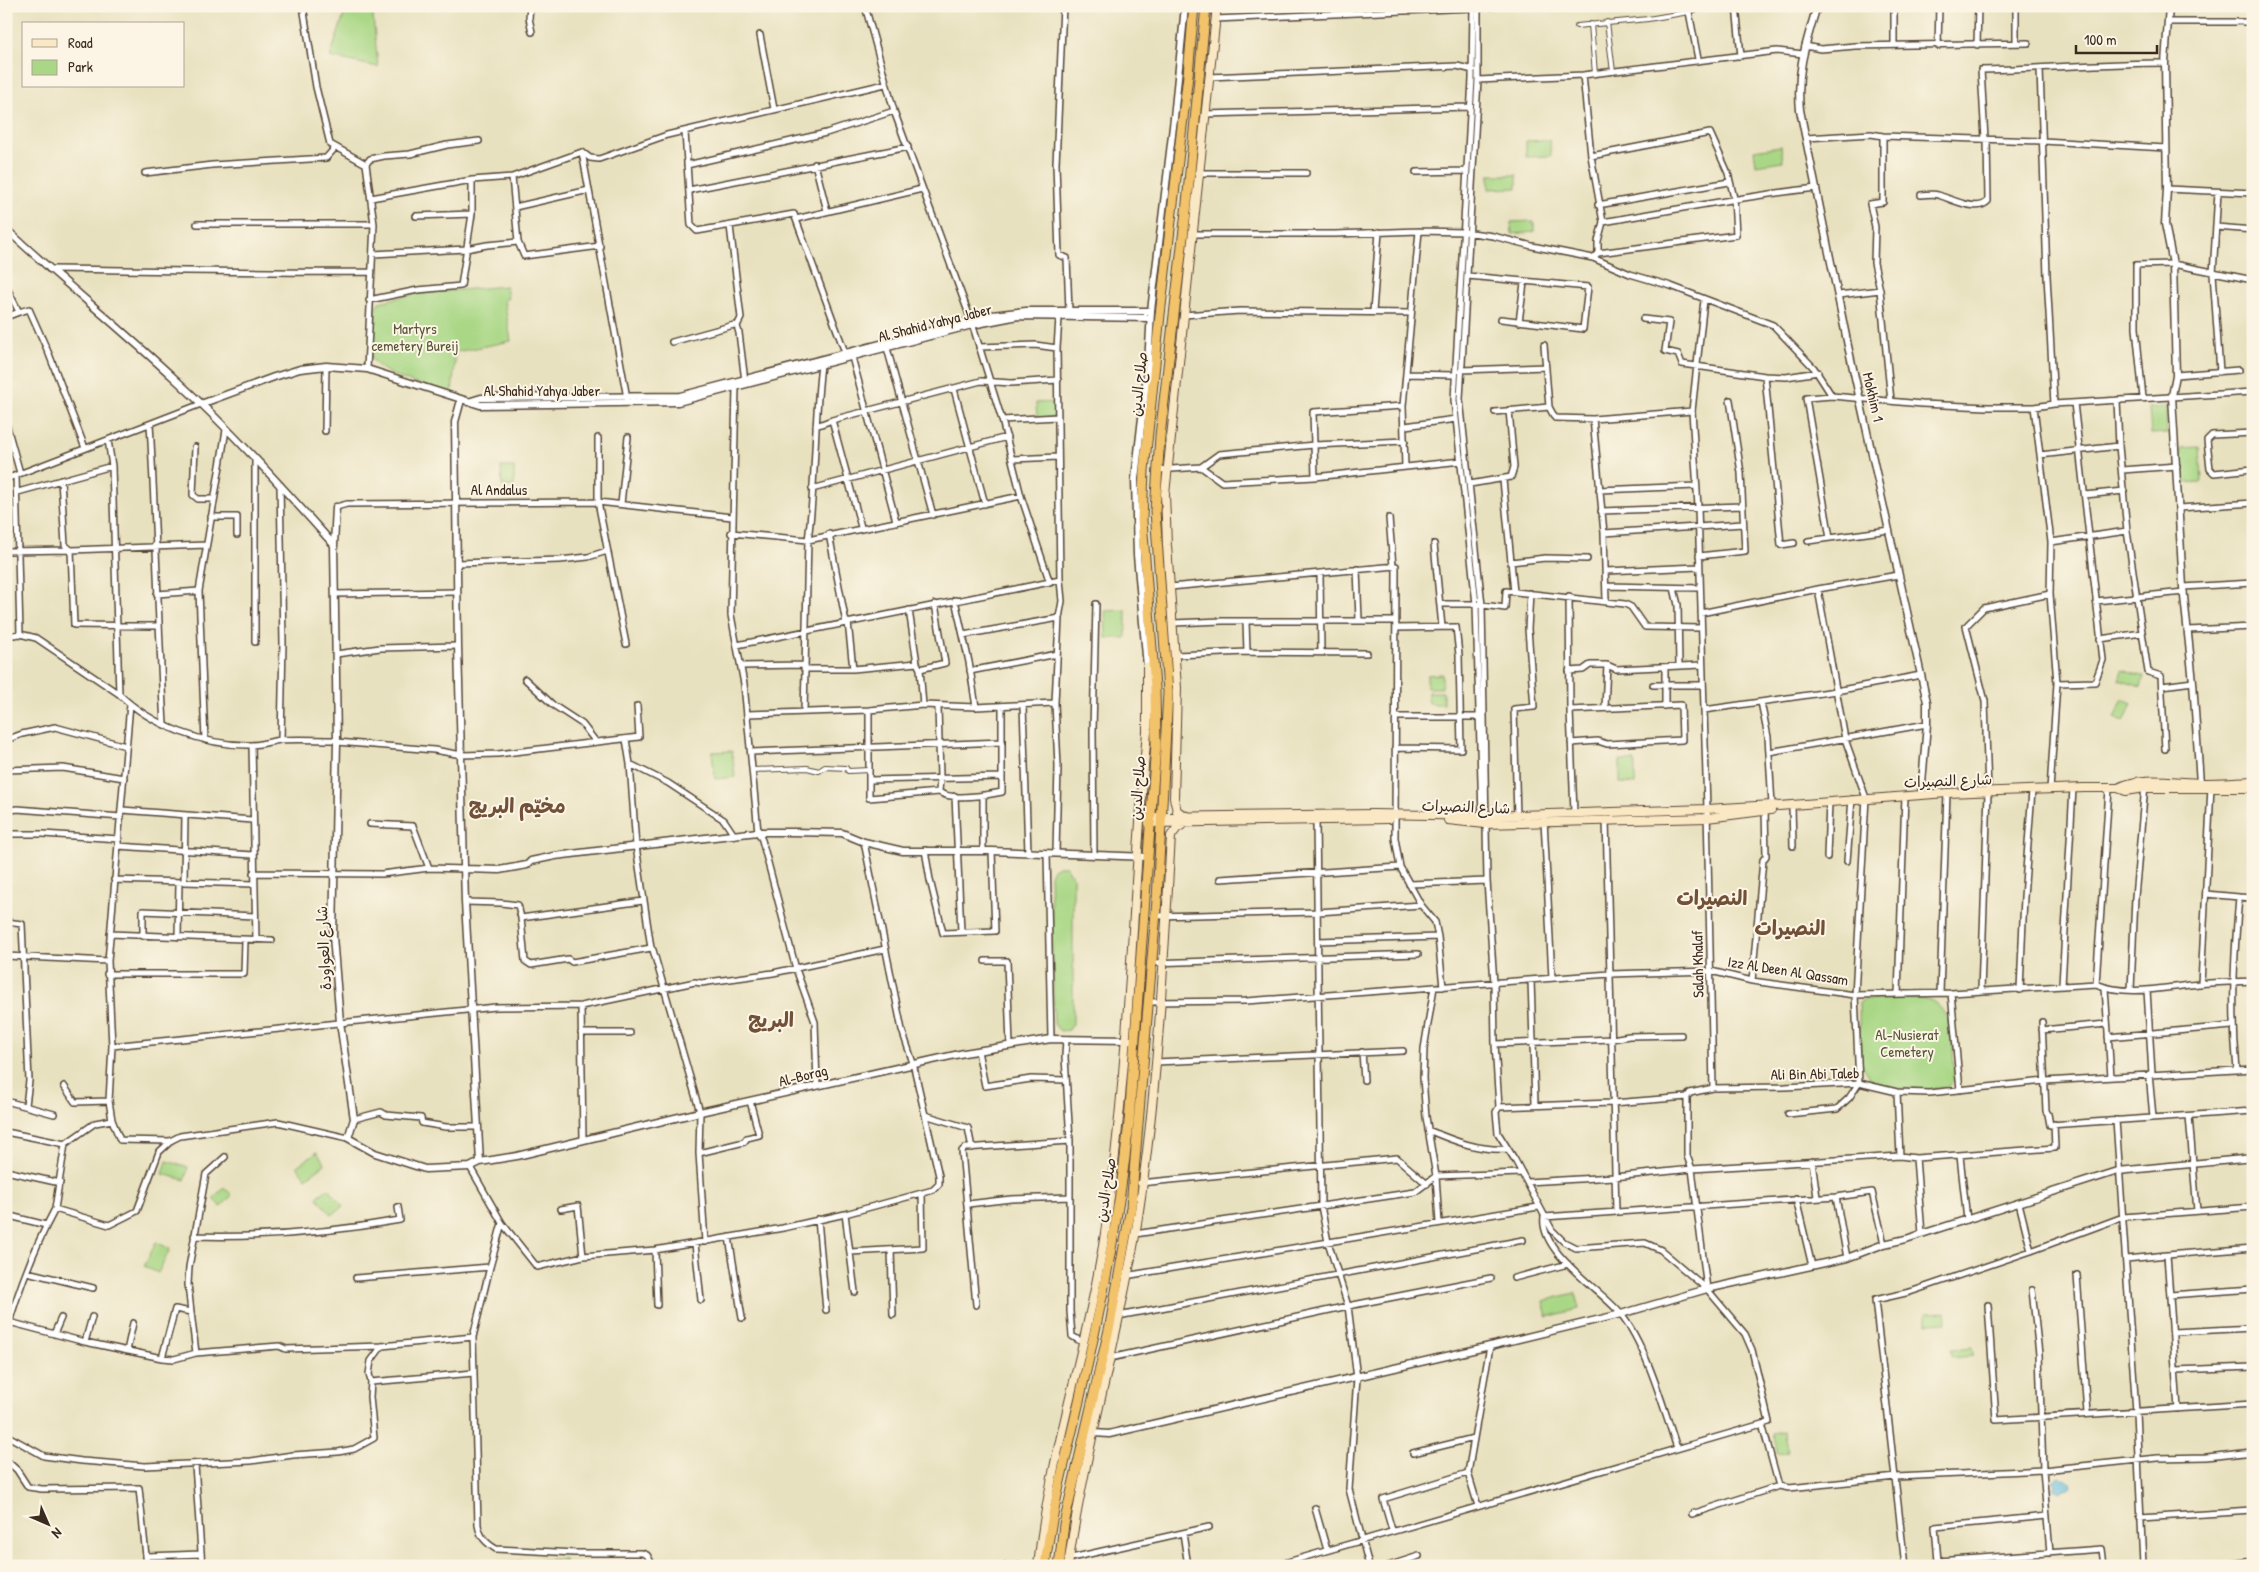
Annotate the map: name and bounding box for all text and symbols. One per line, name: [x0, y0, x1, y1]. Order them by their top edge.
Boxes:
legend: [22, 22, 185, 88]
scale bar: [2076, 22, 2158, 54]
text: 100 m: [2084, 29, 2117, 50]
text: Road: [68, 32, 93, 53]
text: Park: [68, 56, 93, 77]
street label: Al Shahid Yahya Jaber: [876, 298, 994, 347]
park label: Martyrs cemetery Bureij: [372, 318, 458, 356]
street label: صلاح الدين: [1125, 350, 1152, 417]
street label: Mokhim 1: [1858, 370, 1889, 424]
street label: Al Shahid Yahya Jaber: [484, 380, 601, 401]
street label: Al Andalus: [471, 479, 527, 500]
street label: صلاح الدين: [1125, 755, 1150, 821]
street label: شارع النصيرات: [1903, 768, 1993, 793]
district label: مخيّم البريج: [469, 792, 566, 821]
street label: شارع النصيرات: [1421, 794, 1511, 819]
district label: النصيرات: [1677, 884, 1747, 911]
street label: شارع العواودة: [311, 905, 336, 991]
district label: النصيرات: [1755, 914, 1825, 941]
street label: Salah Khalaf: [1686, 929, 1709, 998]
street label: Izz Al Deen Al Qassam: [1726, 951, 1850, 990]
district label: البريج: [748, 1006, 794, 1033]
park label: Al-Nusierat Cemetery: [1875, 1024, 1939, 1062]
street label: Al-Borag: [776, 1059, 830, 1092]
street label: Ali Bin Abi Taleb: [1770, 1062, 1860, 1085]
street label: صلاح الدين: [1090, 1156, 1121, 1224]
north arrow: [22, 1500, 72, 1550]
text: N: [48, 1524, 67, 1543]

